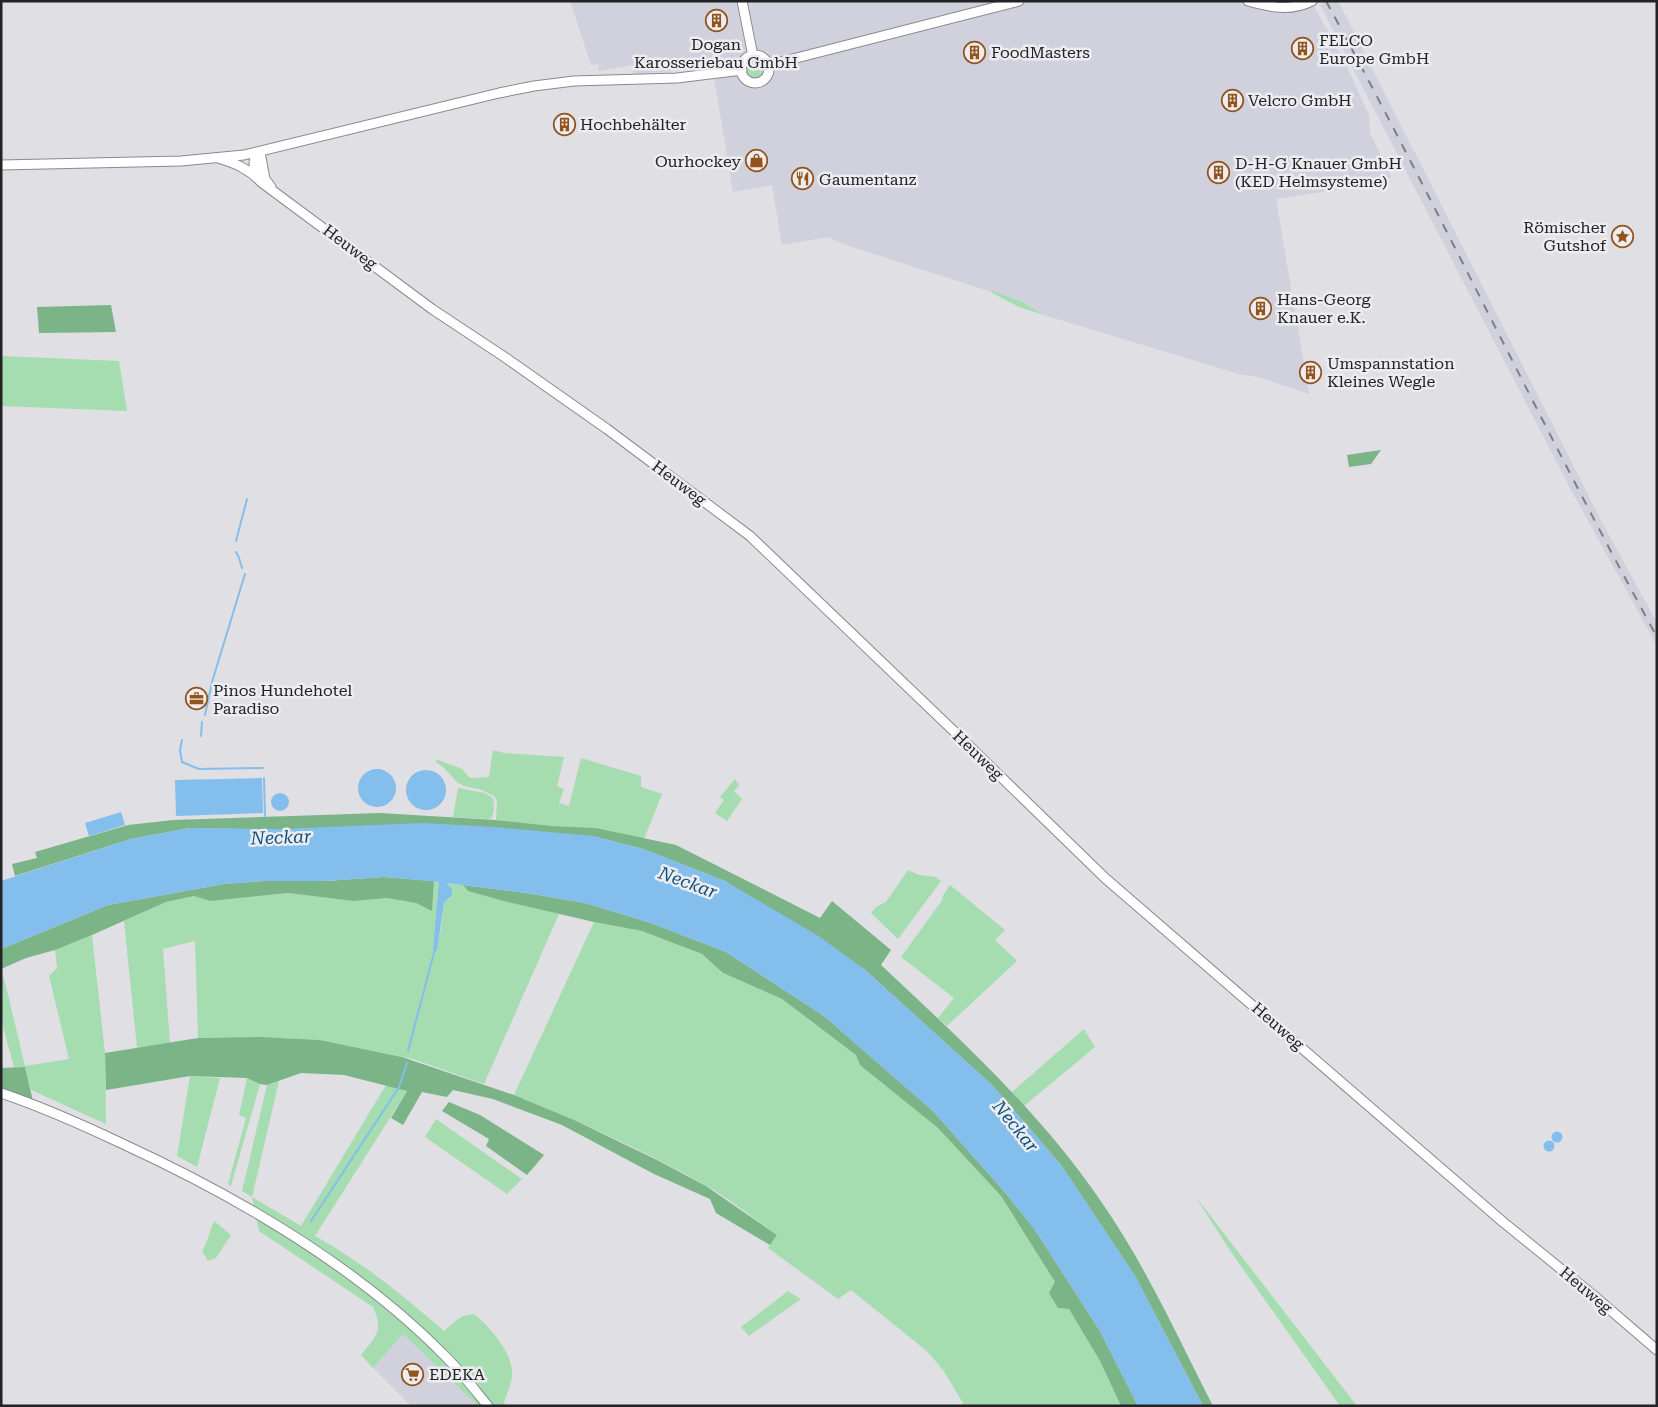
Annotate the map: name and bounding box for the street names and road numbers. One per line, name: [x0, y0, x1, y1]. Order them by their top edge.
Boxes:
street label: Heuweg: [319, 221, 381, 274]
street label: Heuweg: [648, 457, 710, 510]
street label: Heuweg: [949, 726, 1008, 784]
street label: Heuweg: [1248, 998, 1309, 1054]
street label: Heuweg: [1556, 1263, 1617, 1318]

